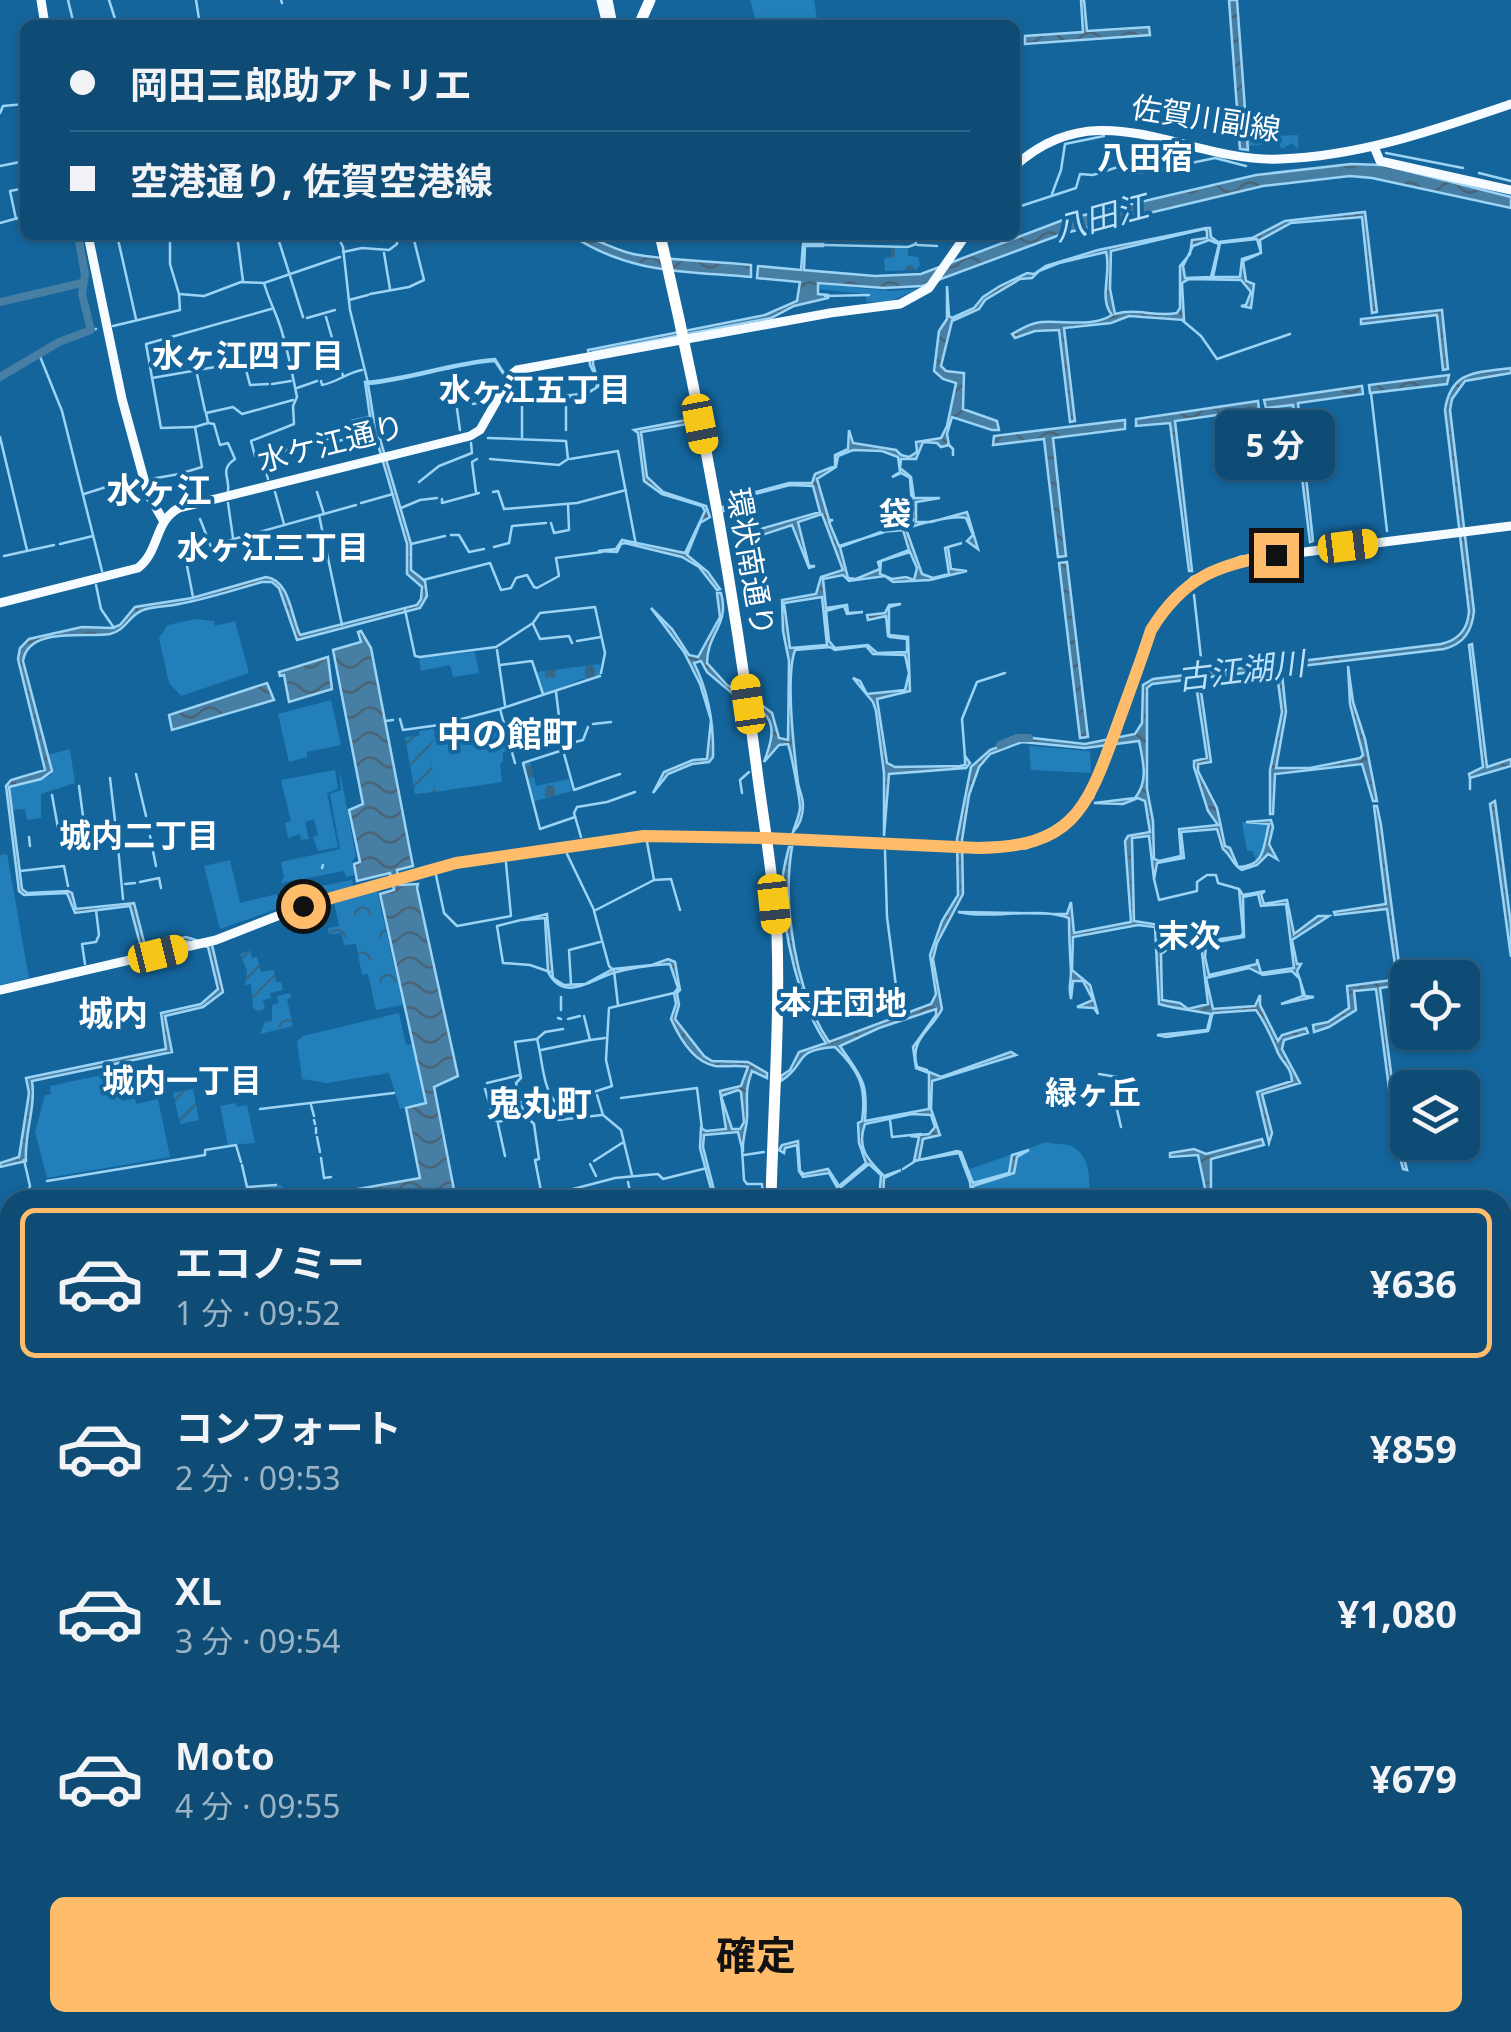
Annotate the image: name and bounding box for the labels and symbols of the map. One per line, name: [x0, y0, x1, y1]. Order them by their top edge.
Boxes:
street label: 佐賀川副線: [1129, 86, 1284, 149]
district label: 八田宿: [1097, 135, 1193, 178]
water label: 八田江: [1049, 183, 1155, 250]
district label: 水ヶ江四丁目: [152, 333, 344, 376]
district label: 水ヶ江五丁目: [439, 367, 631, 410]
car: [680, 392, 720, 456]
street label: 水ケ江通り: [253, 405, 408, 481]
callout: 5 分: [1216, 410, 1336, 480]
district label: 水ヶ江: [106, 466, 212, 513]
street label: 環状南通り: [718, 484, 785, 639]
district label: 袋: [879, 491, 911, 534]
district label: 水ヶ江三丁目: [177, 525, 369, 568]
car: [1316, 527, 1380, 565]
route end: [1254, 533, 1299, 578]
water label: 古江湖川: [1175, 640, 1310, 699]
car: [729, 672, 767, 736]
district label: 中の館町: [437, 710, 577, 757]
district label: 城内二丁目: [59, 813, 219, 856]
car: [756, 873, 792, 935]
route start: [281, 884, 326, 929]
district label: 末次: [1157, 913, 1221, 956]
car: [125, 932, 191, 976]
district label: 本庄団地: [779, 980, 907, 1023]
district label: 城内: [78, 989, 148, 1036]
district label: 城内一丁目: [102, 1058, 262, 1101]
district label: 緑ヶ丘: [1045, 1070, 1141, 1113]
district label: 鬼丸町: [486, 1079, 592, 1126]

